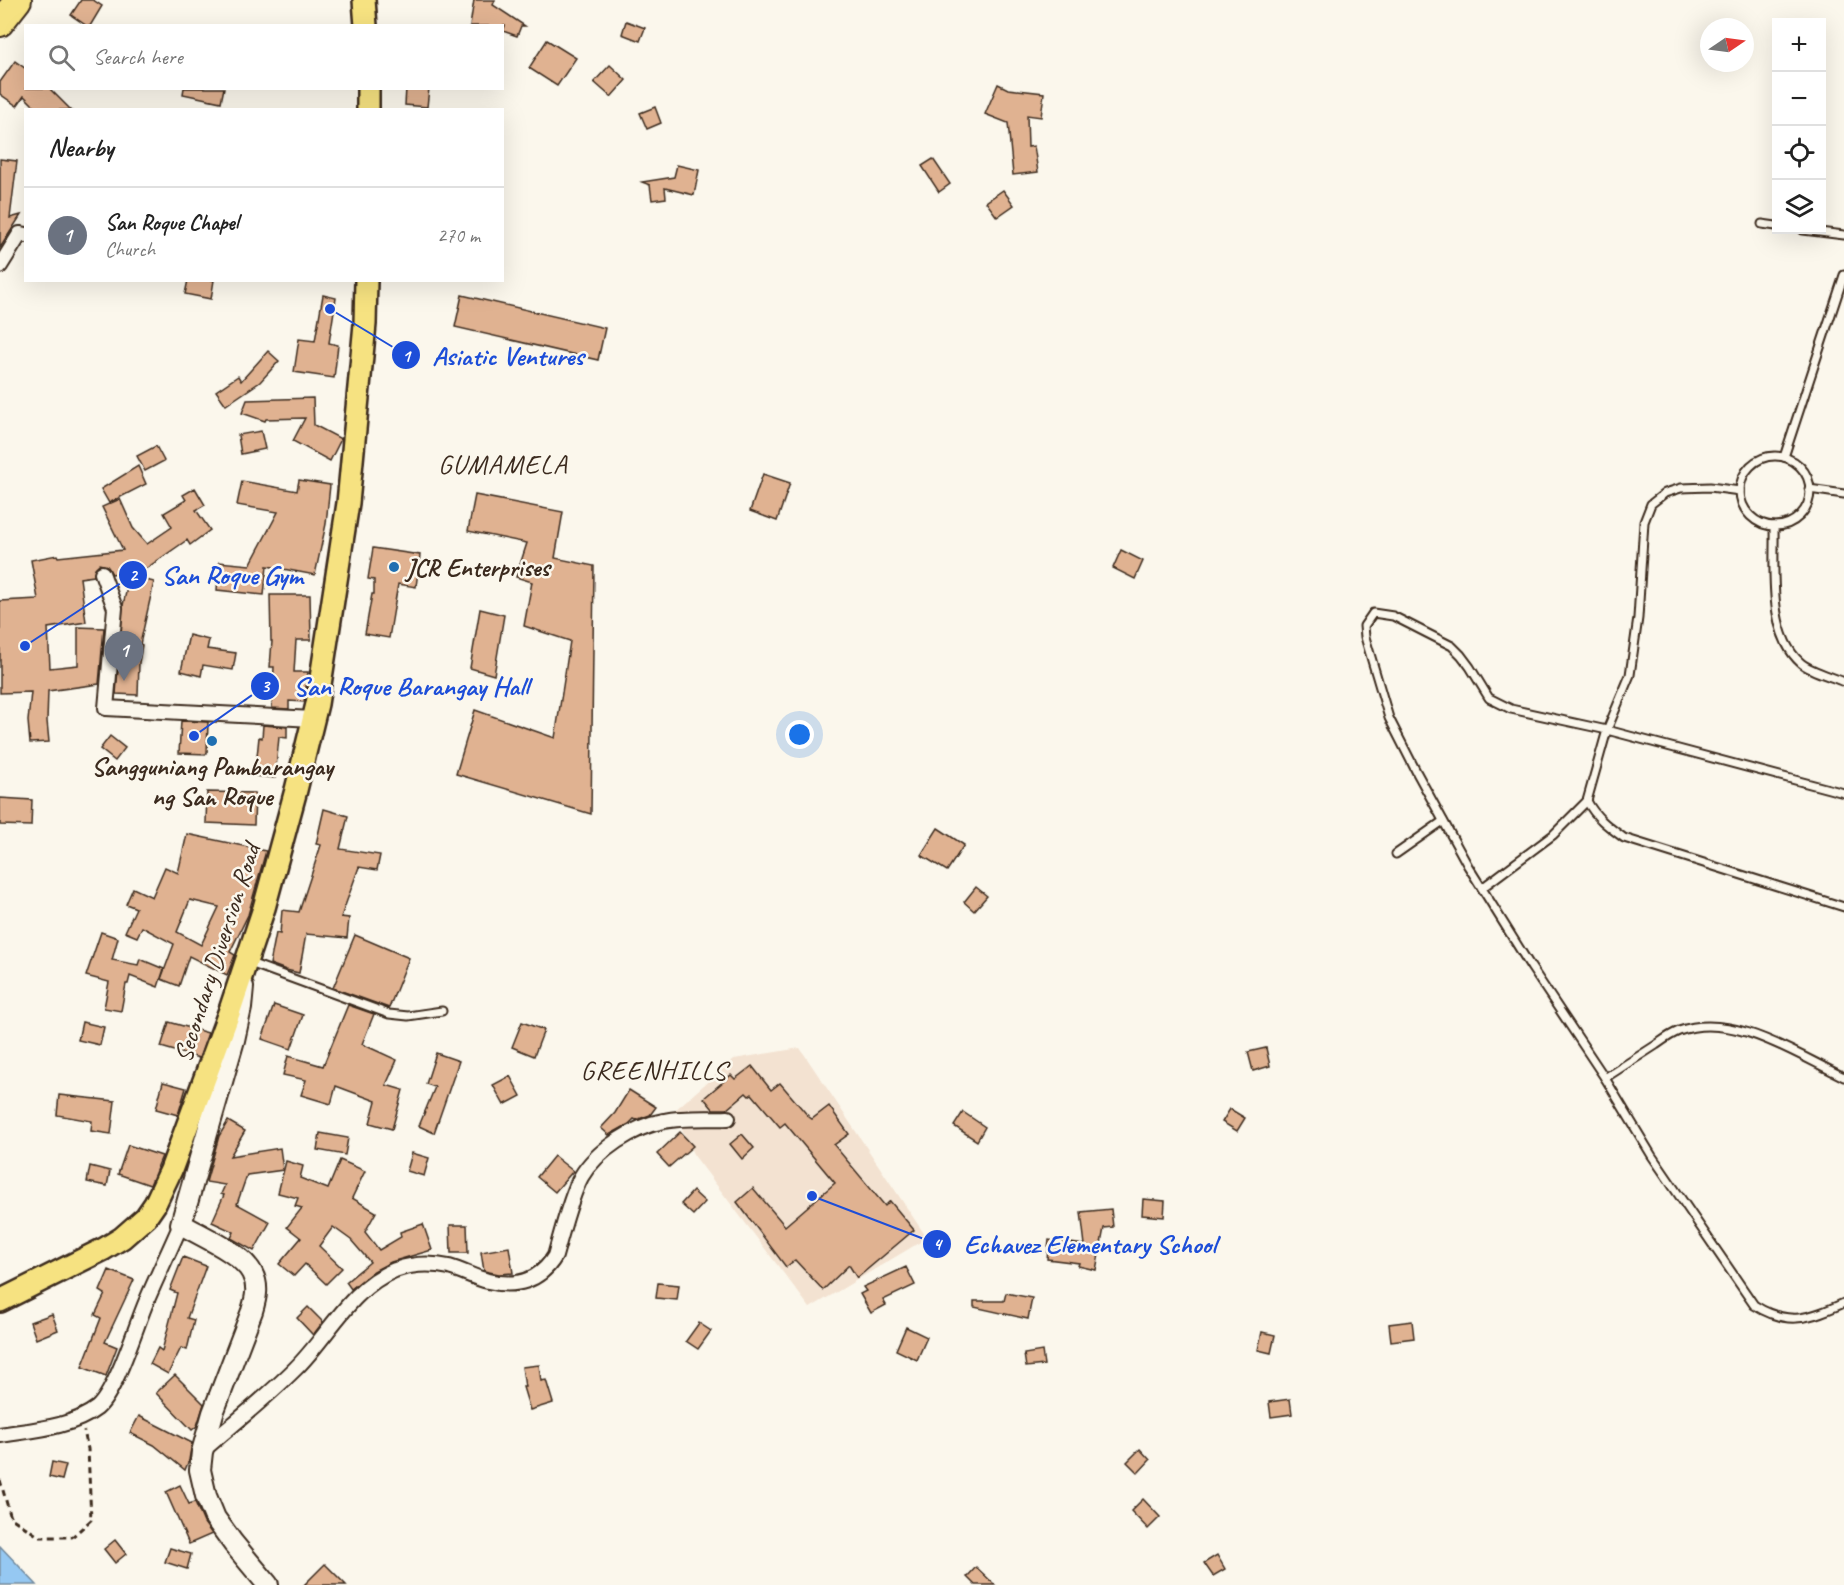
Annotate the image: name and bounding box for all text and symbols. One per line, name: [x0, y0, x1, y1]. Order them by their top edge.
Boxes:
north arrow: [1700, 18, 1754, 72]
map controls: [1772, 18, 1826, 234]
button: +: [1772, 18, 1826, 72]
search box: [24, 24, 504, 90]
icon: search: [45, 41, 78, 74]
text: Search here: [93, 43, 183, 71]
button: −: [1772, 72, 1826, 126]
button: locate: [1772, 126, 1826, 180]
text: Nearby: [48, 131, 113, 164]
button: layers: [1772, 180, 1826, 234]
text: San Roque Chapel: [105, 209, 239, 237]
text: 1: [63, 223, 72, 248]
text: 270 m: [437, 223, 480, 248]
text: Church: [105, 237, 155, 262]
callout: Asiatic Ventures: [391, 333, 596, 378]
text: Asiatic Ventures: [432, 339, 586, 373]
text: 1: [402, 345, 412, 367]
district label: GUMAMELA: [438, 447, 568, 481]
place label: JCR Enterprises: [404, 551, 552, 584]
callout: San Roque Gym: [118, 552, 315, 597]
text: San Roque Gym: [161, 558, 305, 592]
marker: JCR Enterprises: [387, 560, 401, 574]
text: 2: [129, 564, 139, 586]
pin: 1: [104, 632, 144, 681]
callout: San Roque Barangay Hall: [250, 663, 542, 708]
text: San Roque Barangay Hall: [293, 669, 534, 703]
text: 3: [261, 675, 271, 697]
your location: [785, 720, 814, 749]
marker: Sangguniang Pambarangay ng San Roque: [205, 734, 219, 748]
place label: Sangguniang Pambarangay ng San Roque: [91, 750, 336, 813]
street label: Secondary Diversion Road: [166, 836, 269, 1066]
district label: GREENHILLS: [581, 1053, 731, 1087]
callout: Echavez Elementary School: [922, 1221, 1229, 1266]
text: Echavez Elementary School: [964, 1227, 1221, 1261]
text: 4: [933, 1233, 943, 1255]

